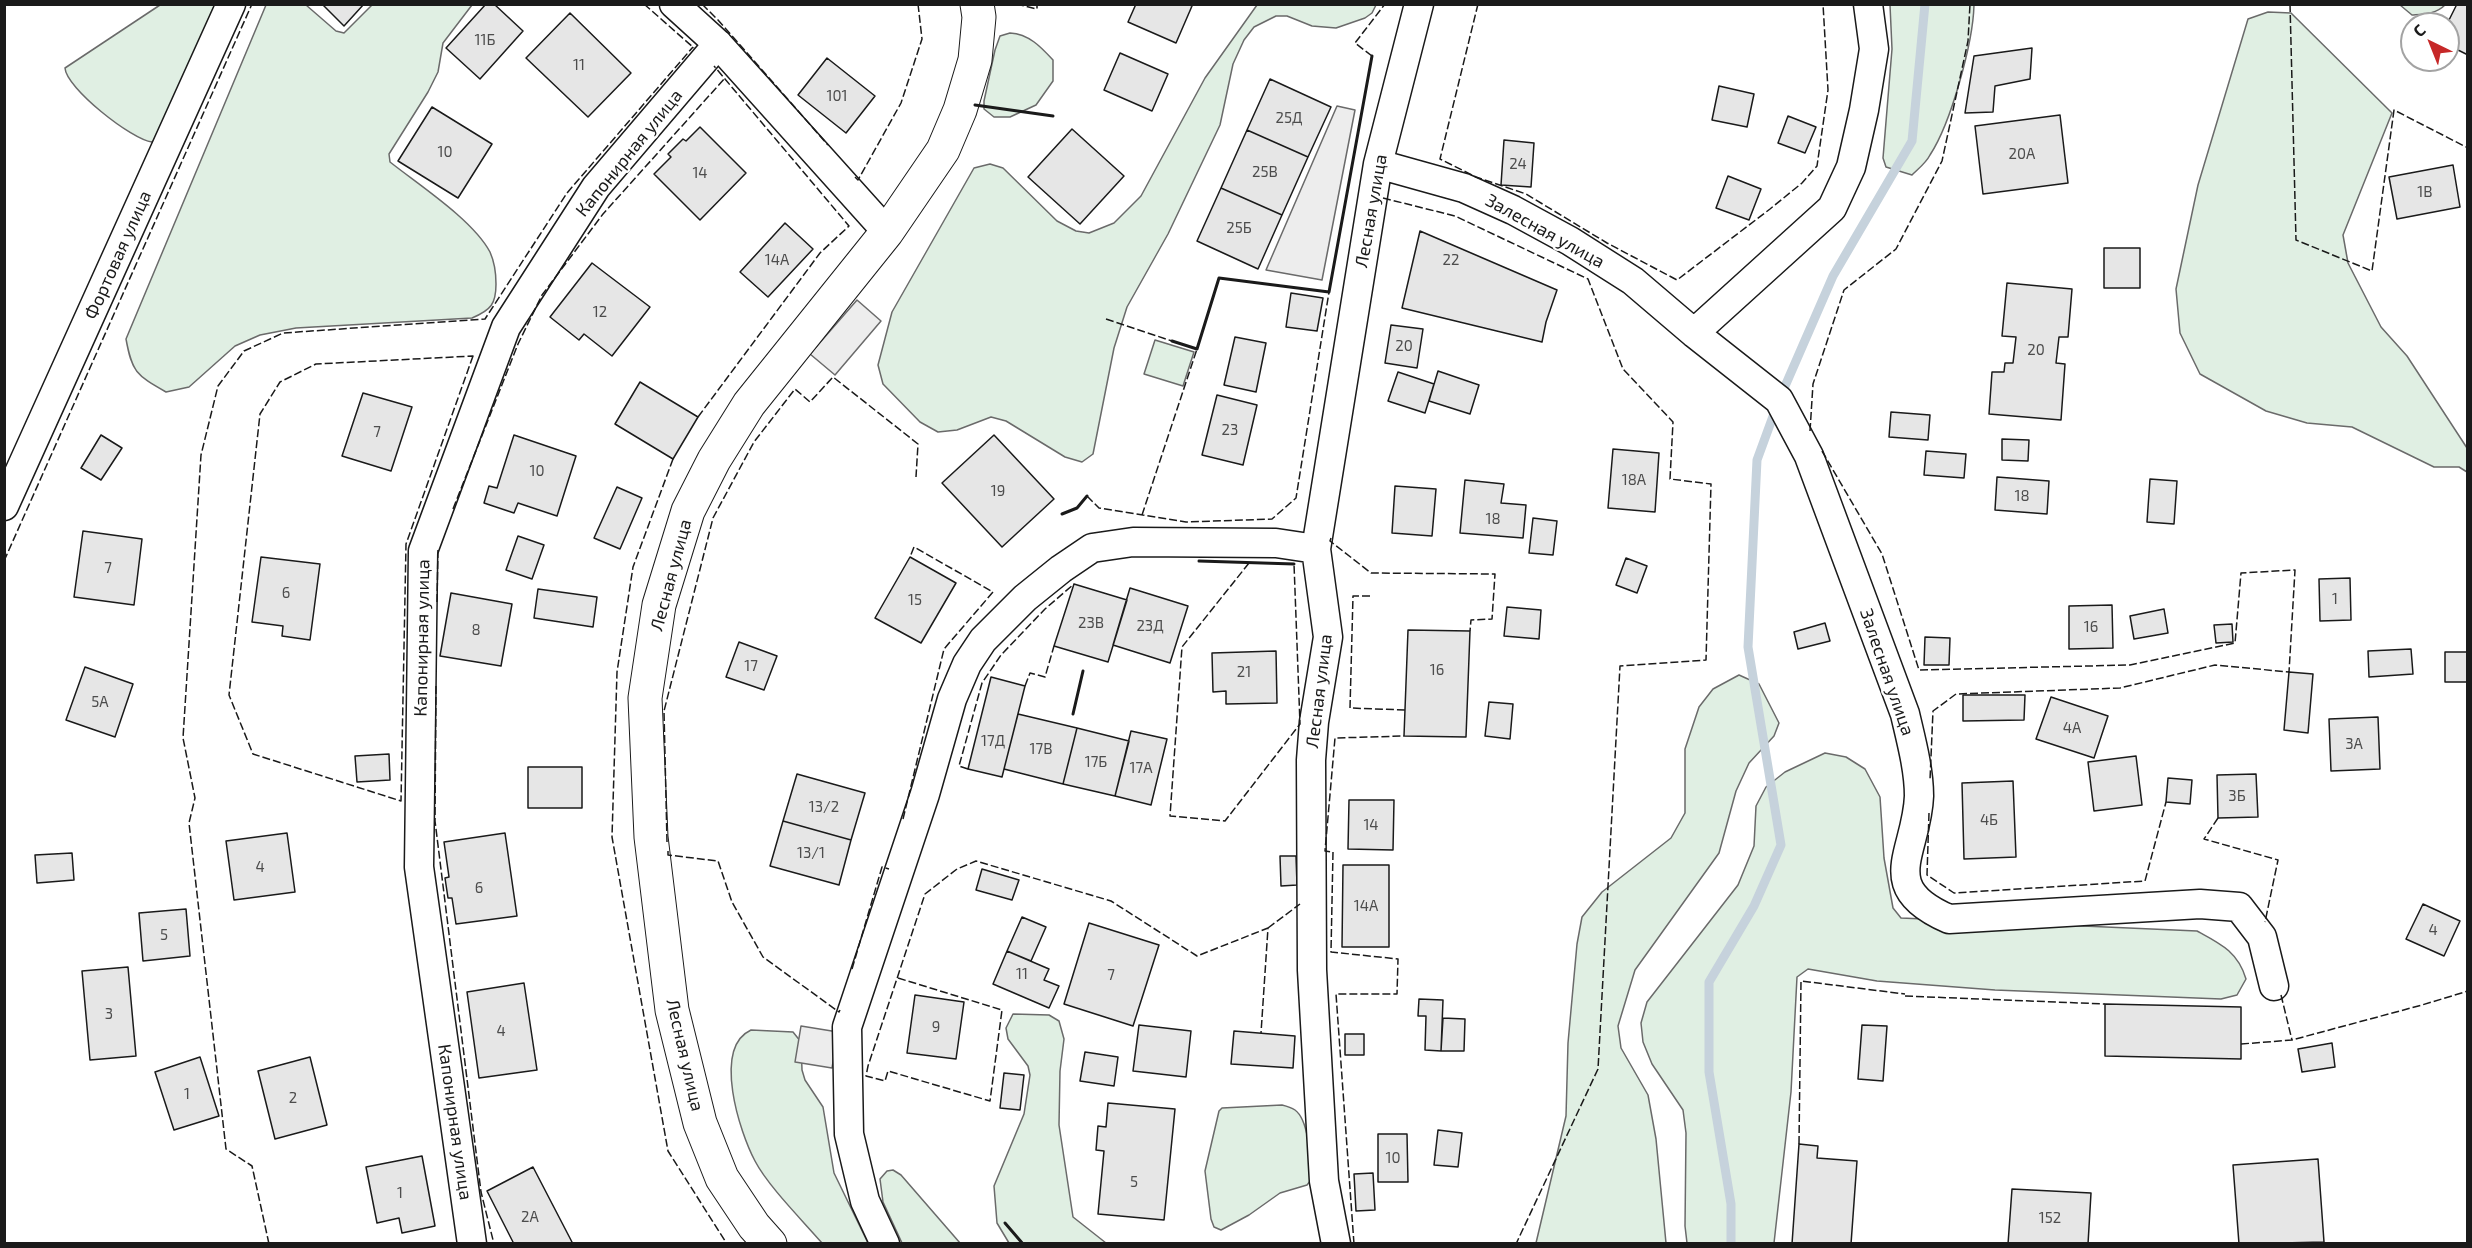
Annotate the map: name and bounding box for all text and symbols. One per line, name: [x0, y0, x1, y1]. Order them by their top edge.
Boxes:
north arrow: [2400, 12, 2460, 72]
text: С: [2409, 20, 2429, 40]
house number: 11Б: [475, 31, 495, 49]
house number: 11: [573, 56, 585, 74]
street label: Капонирная улица: [571, 85, 687, 221]
house number: 101: [827, 87, 847, 105]
house number: 25Д: [1276, 109, 1302, 127]
house number: 10: [437, 143, 453, 161]
house number: 20А: [2009, 145, 2035, 163]
street label: Лесная улица: [1350, 153, 1392, 269]
house number: 24: [1509, 155, 1527, 173]
house number: 25В: [1252, 163, 1278, 181]
house number: 14: [692, 164, 708, 182]
house number: 1В: [2417, 183, 2433, 201]
street label: Фортовая улица: [80, 187, 156, 323]
street label: Залесная улица: [1482, 189, 1608, 273]
house number: 25Б: [1226, 219, 1252, 237]
house number: 14А: [765, 251, 789, 269]
house number: 22: [1443, 251, 1459, 269]
house number: 12: [593, 303, 607, 321]
house number: 20: [1395, 337, 1413, 355]
house number: 20: [2027, 341, 2045, 359]
house number: 23: [1222, 421, 1238, 439]
house number: 7: [373, 423, 381, 441]
house number: 10: [529, 462, 545, 480]
house number: 18А: [1622, 471, 1646, 489]
house number: 19: [991, 482, 1005, 500]
house number: 18: [2014, 487, 2030, 505]
house number: 18: [1485, 510, 1501, 528]
street label: Лесная улица: [646, 517, 696, 633]
house number: 7: [104, 559, 112, 577]
street label: Капонирная улица: [410, 559, 434, 717]
house number: 6: [282, 584, 290, 602]
house number: 1: [2332, 590, 2338, 608]
house number: 15: [908, 591, 922, 609]
street label: Залесная улица: [1855, 606, 1919, 738]
house number: 23В: [1078, 614, 1104, 632]
house number: 23Д: [1136, 617, 1164, 635]
house number: 16: [2084, 618, 2098, 636]
house number: 8: [471, 621, 481, 639]
street label: Лесная улица: [1301, 633, 1337, 749]
house number: 17: [744, 657, 758, 675]
house number: 16: [1430, 661, 1444, 679]
house number: 21: [1237, 663, 1251, 681]
house number: 5А: [91, 693, 109, 711]
house number: 4А: [2063, 719, 2081, 737]
house number: 17Д: [981, 732, 1005, 750]
house number: 3А: [2345, 735, 2363, 753]
house number: 17В: [1030, 740, 1052, 758]
house number: 17Б: [1085, 753, 1107, 771]
house number: 17А: [1130, 759, 1152, 777]
house number: 3Б: [2228, 787, 2246, 805]
house number: 13/2: [809, 798, 839, 816]
house number: 4Б: [1980, 811, 1998, 829]
house number: 14: [1363, 816, 1379, 834]
house number: 13/1: [797, 844, 825, 862]
house number: 4: [255, 858, 265, 876]
house number: 6: [475, 879, 483, 897]
house number: 14А: [1354, 897, 1378, 915]
house number: 4: [2428, 921, 2438, 939]
house number: 5: [160, 926, 168, 944]
house number: 11: [1016, 965, 1028, 983]
house number: 7: [1107, 966, 1115, 984]
street label: Лесная улица: [662, 997, 708, 1113]
house number: 3: [105, 1005, 113, 1023]
house number: 9: [932, 1018, 940, 1036]
house number: 4: [496, 1022, 506, 1040]
street label: Капонирная улица: [433, 1043, 477, 1201]
house number: 1: [184, 1085, 190, 1103]
house number: 2: [289, 1089, 297, 1107]
house number: 10: [1385, 1149, 1401, 1167]
house number: 5: [1130, 1173, 1138, 1191]
house number: 1: [397, 1184, 403, 1202]
house number: 2А: [521, 1208, 539, 1226]
house number: 152: [2039, 1209, 2061, 1227]

